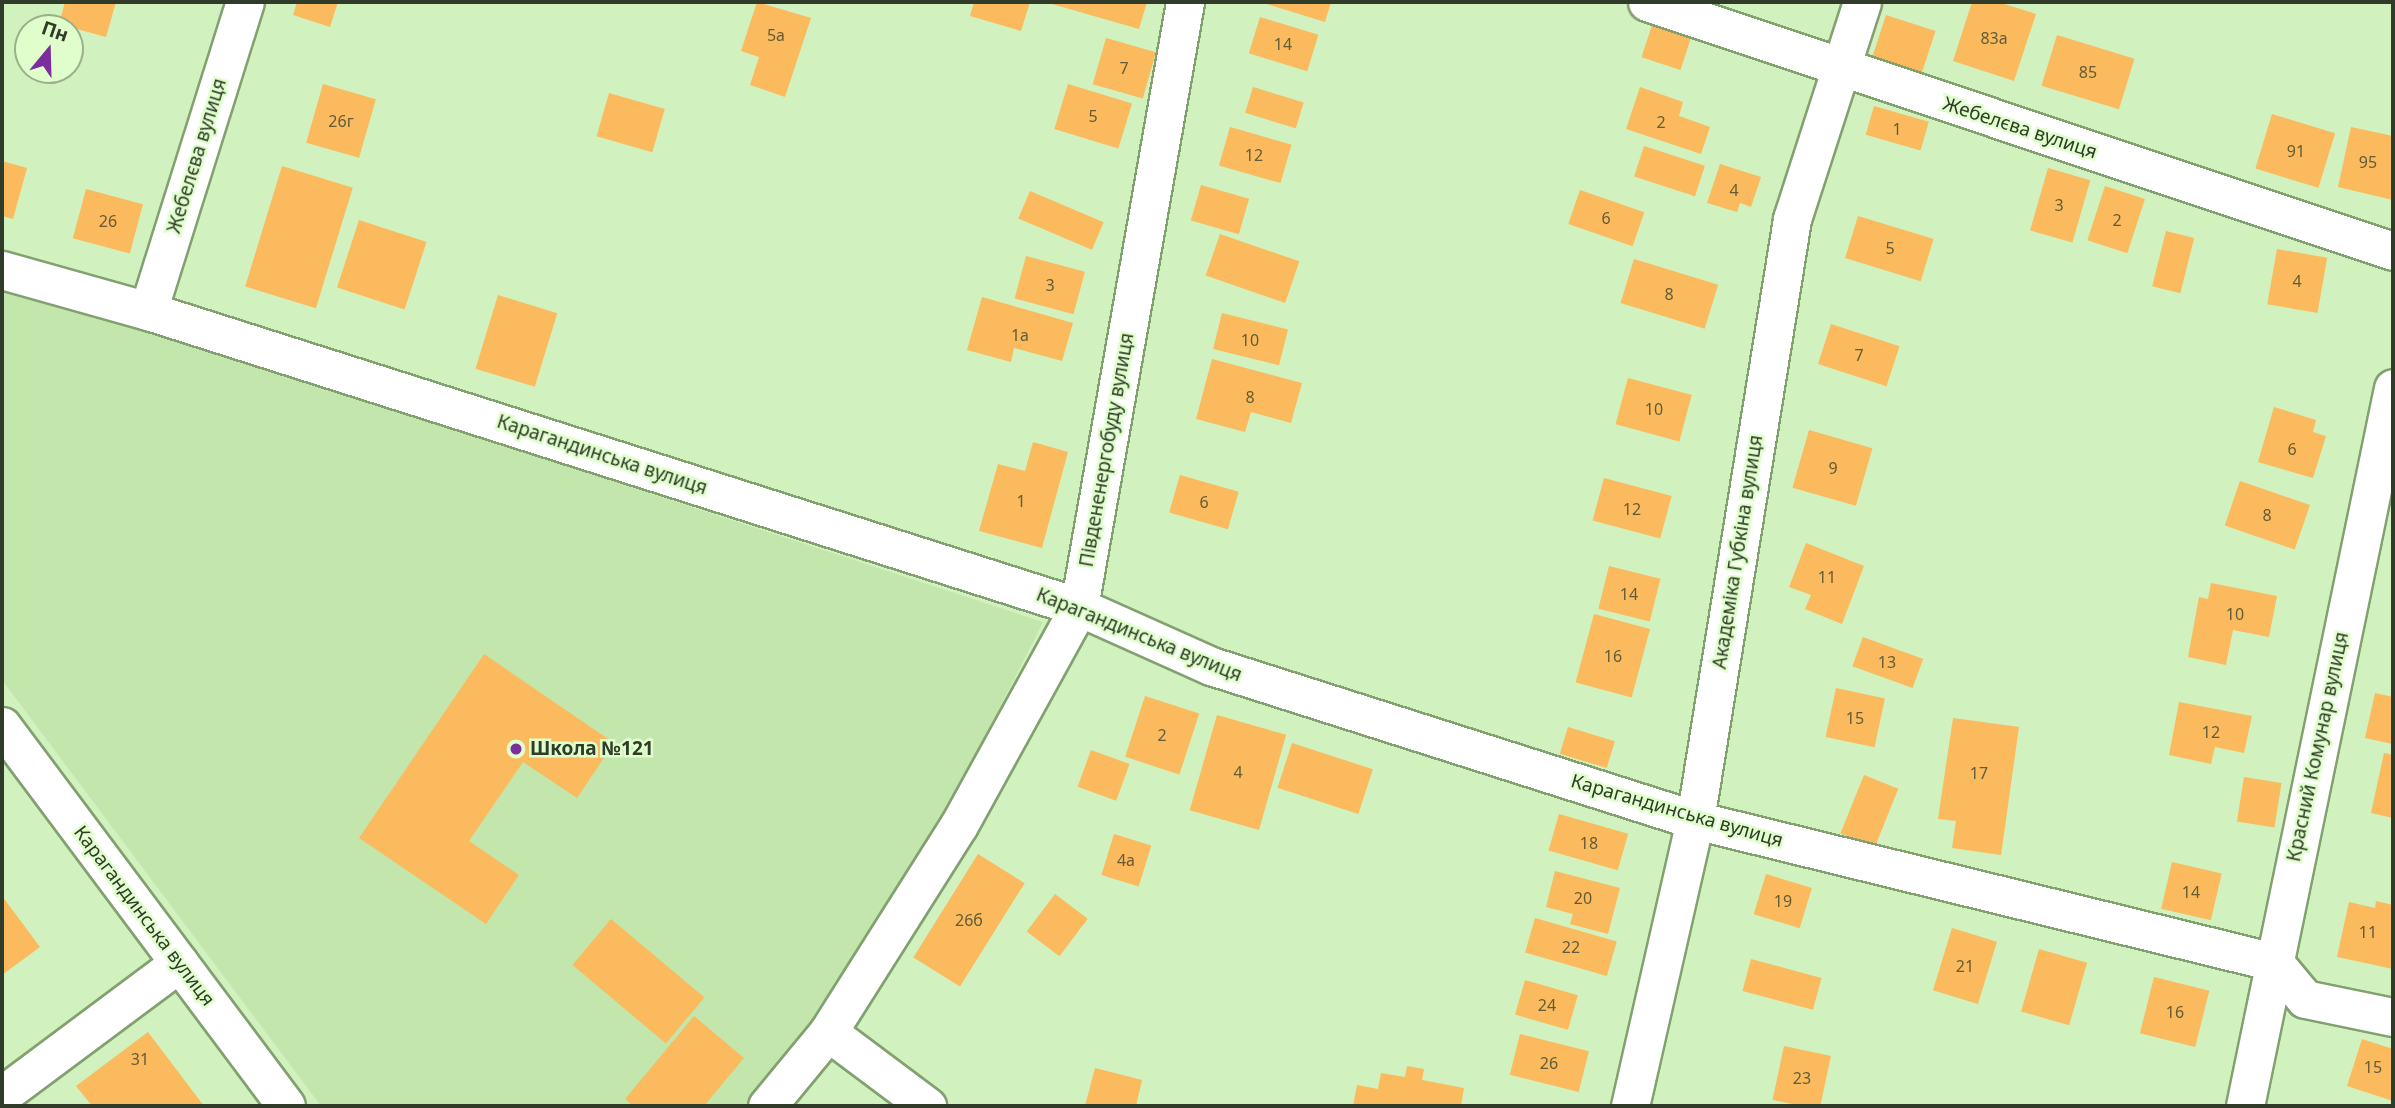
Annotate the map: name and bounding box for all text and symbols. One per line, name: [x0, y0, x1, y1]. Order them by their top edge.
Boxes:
north arrow: [14, 14, 84, 84]
text: Пн: [38, 14, 72, 48]
house number: 5а: [767, 25, 785, 45]
house number: 83а: [1980, 28, 2008, 48]
house number: 14: [1274, 34, 1292, 54]
house number: 7: [1119, 58, 1129, 78]
house number: 85: [2079, 62, 2097, 82]
street label: Жебелєва вулиця: [163, 76, 231, 236]
street label: Жебелєва вулиця: [1940, 92, 2100, 164]
house number: 5: [1088, 106, 1098, 126]
house number: 26г: [328, 111, 354, 131]
house number: 2: [1656, 112, 1666, 132]
house number: 1: [1892, 119, 1902, 139]
house number: 91: [2287, 141, 2305, 161]
house number: 12: [1245, 145, 1263, 165]
house number: 95: [2359, 152, 2377, 172]
house number: 4: [1729, 180, 1739, 200]
house number: 3: [2054, 195, 2064, 215]
house number: 6: [1601, 208, 1611, 228]
house number: 2: [2112, 210, 2122, 230]
house number: 26: [99, 211, 117, 231]
house number: 5: [1885, 238, 1895, 258]
house number: 4: [2292, 271, 2302, 291]
house number: 3: [1045, 275, 1055, 295]
house number: 8: [1664, 284, 1674, 304]
house number: 1а: [1011, 325, 1029, 345]
house number: 10: [1241, 330, 1259, 350]
street label: Південенергобуду вулиця: [1075, 331, 1139, 569]
house number: 7: [1854, 345, 1864, 365]
house number: 8: [1245, 387, 1255, 407]
house number: 10: [1645, 399, 1663, 419]
street label: Карагандинська вулиця: [494, 410, 710, 500]
street label: Академіка Губкіна вулиця: [1708, 433, 1768, 671]
house number: 6: [2287, 439, 2297, 459]
house number: 9: [1828, 458, 1838, 478]
house number: 1: [1016, 491, 1026, 511]
house number: 6: [1199, 492, 1209, 512]
house number: 12: [1623, 499, 1641, 519]
house number: 8: [2262, 505, 2272, 525]
house number: 11: [1818, 567, 1836, 587]
street label: Карагандинська вулиця: [1033, 583, 1245, 687]
house number: 14: [1620, 584, 1638, 604]
house number: 10: [2226, 604, 2244, 624]
street label: Красний Комунар вулиця: [2283, 630, 2353, 864]
house number: 16: [1604, 646, 1622, 666]
house number: 13: [1878, 652, 1896, 672]
house number: 15: [1846, 708, 1864, 728]
house number: 12: [2202, 722, 2220, 742]
house number: 2: [1157, 725, 1167, 745]
place label: Школа №121: [530, 738, 654, 760]
marker: Школа №121: [508, 741, 524, 757]
house number: 4: [1233, 762, 1243, 782]
house number: 17: [1970, 763, 1988, 783]
street label: Карагандинська вулиця: [1568, 770, 1786, 852]
street label: Карагандинська вулиця: [69, 821, 219, 1011]
house number: 18: [1580, 833, 1598, 853]
house number: 4а: [1117, 850, 1135, 870]
house number: 14: [2182, 882, 2200, 902]
house number: 20: [1574, 888, 1592, 908]
house number: 19: [1774, 891, 1792, 911]
house number: 26б: [955, 910, 983, 930]
house number: 11: [2359, 922, 2377, 942]
house number: 22: [1562, 937, 1580, 957]
house number: 21: [1956, 956, 1974, 976]
house number: 24: [1538, 995, 1556, 1015]
house number: 16: [2166, 1002, 2184, 1022]
house number: 31: [131, 1049, 149, 1069]
house number: 26: [1540, 1053, 1558, 1073]
house number: 15: [2364, 1057, 2382, 1077]
house number: 23: [1793, 1068, 1811, 1088]

